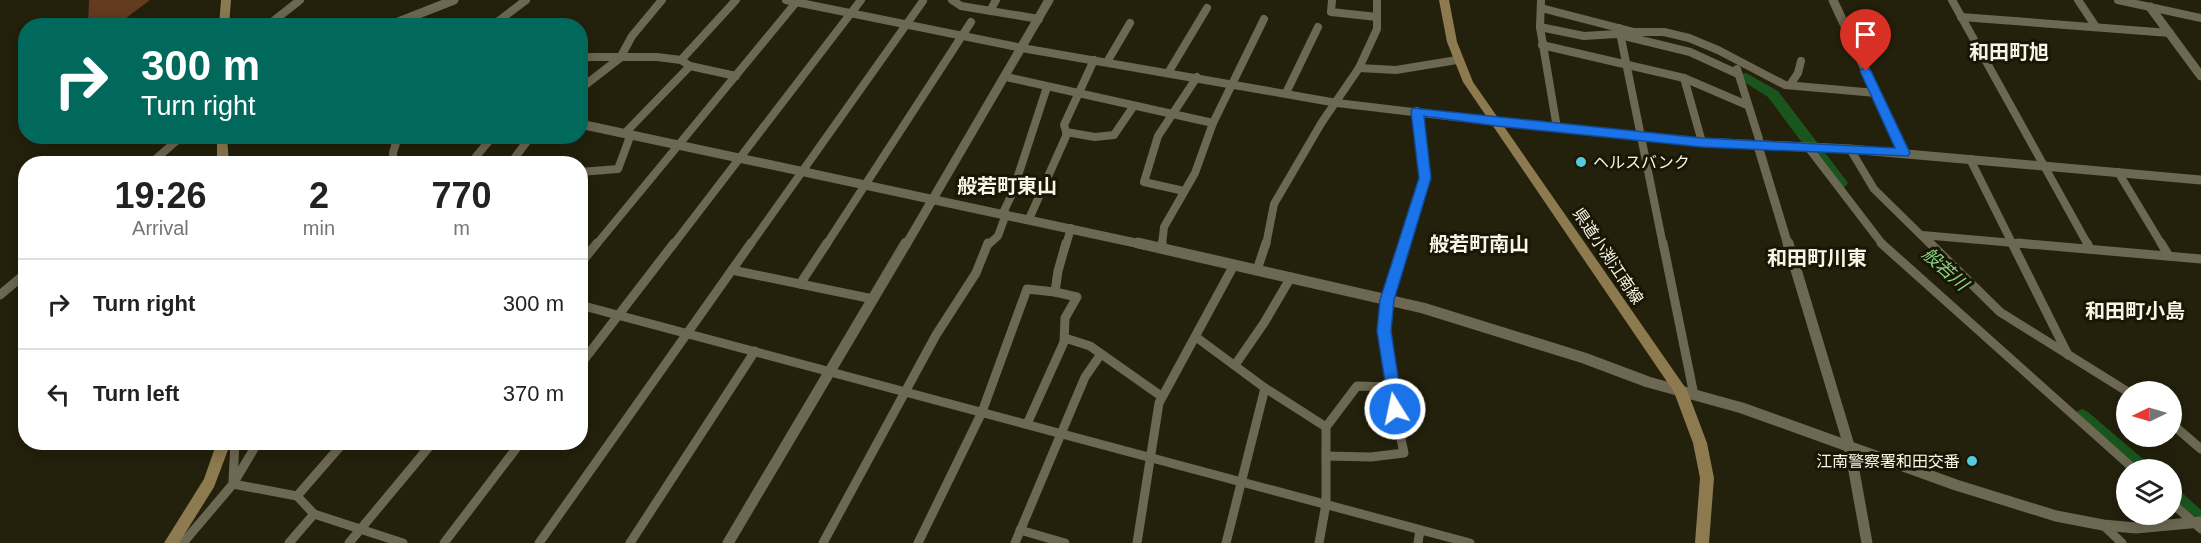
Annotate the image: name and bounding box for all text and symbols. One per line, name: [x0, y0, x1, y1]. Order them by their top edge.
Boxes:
pin: [1840, 9, 1891, 71]
icon: arrive: [1849, 18, 1882, 51]
district label: 和田町旭: [1969, 41, 2049, 63]
icon: right: [42, 42, 120, 120]
text: 300 m: [141, 42, 260, 89]
text: Turn right: [141, 91, 256, 121]
place label: ヘルスバンク: [1593, 154, 1690, 171]
marker: ヘルスバンク: [1574, 155, 1588, 169]
text: 19:26: [114, 175, 206, 216]
text: 2: [309, 175, 329, 216]
text: 770: [431, 175, 492, 216]
district label: 般若町東山: [957, 175, 1057, 197]
street label: 県道小渕江南線: [1570, 205, 1646, 307]
text: Arrival: [132, 217, 189, 239]
text: min: [303, 217, 335, 239]
text: m: [453, 217, 470, 239]
district label: 般若町南山: [1429, 233, 1529, 255]
water label: 般若川: [1918, 244, 1973, 296]
district label: 和田町川東: [1767, 247, 1867, 269]
icon: right: [42, 288, 75, 321]
text: Turn right: [93, 291, 195, 316]
text: 300 m: [503, 291, 564, 316]
district label: 和田町小島: [2085, 300, 2185, 322]
position arrow: [1363, 377, 1427, 441]
icon: left: [42, 378, 75, 411]
text: Turn left: [93, 381, 179, 406]
text: 370 m: [503, 381, 564, 406]
north arrow: [2116, 381, 2182, 447]
map controls: [2116, 381, 2182, 525]
place label: 江南警察署和田交番: [1816, 453, 1960, 470]
marker: 江南警察署和田交番: [1965, 454, 1979, 468]
button: layers: [2116, 459, 2182, 525]

